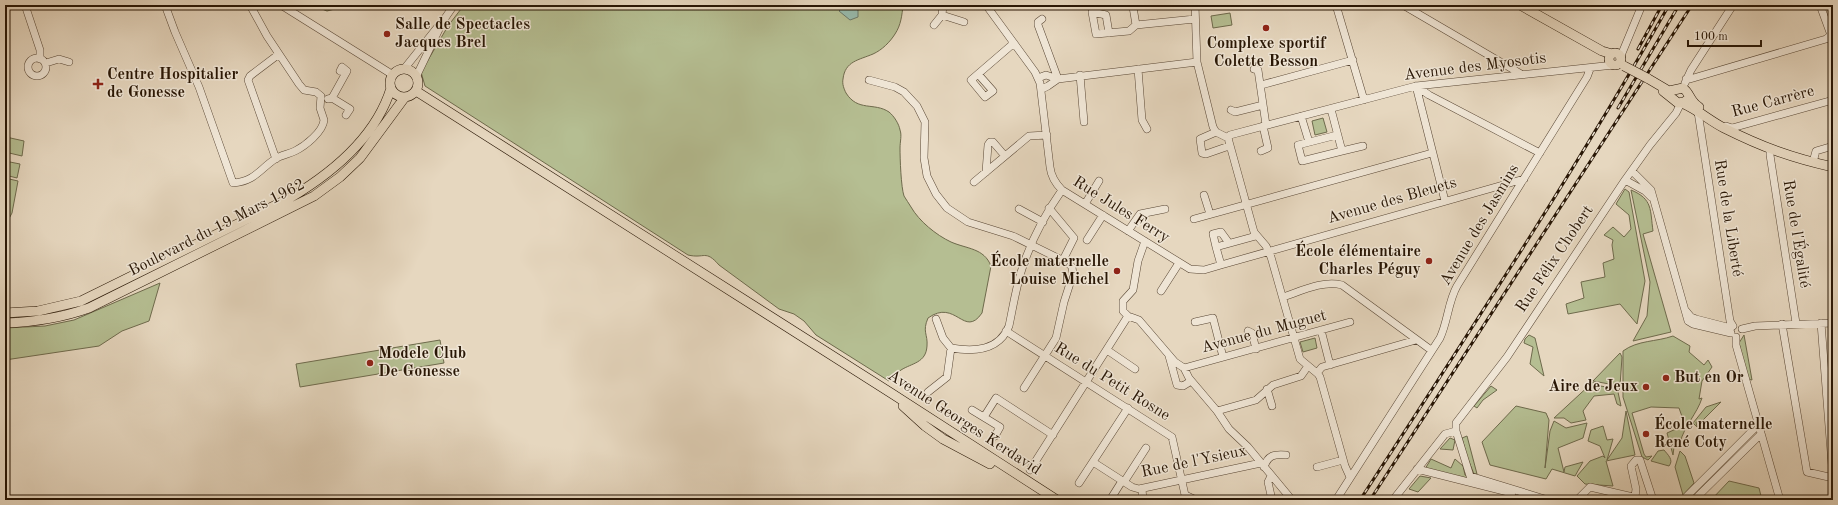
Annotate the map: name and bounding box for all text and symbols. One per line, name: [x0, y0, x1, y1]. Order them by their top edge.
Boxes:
place label: Salle de Spectacles Jacques Brel: [395, 17, 530, 51]
scale bar: [1688, 22, 1761, 48]
marker: Complexe sportif Colette Besson: [1261, 23, 1271, 33]
marker: Salle de Spectacles Jacques Brel: [382, 29, 392, 39]
text: 100 m: [1694, 31, 1728, 43]
place label: Complexe sportif Colette Besson: [1206, 36, 1327, 70]
street label: Avenue des Myosotis: [1403, 50, 1547, 84]
place label: Centre Hospitalier de Gonesse: [107, 67, 239, 101]
marker: Centre Hospitalier de Gonesse: [92, 78, 104, 90]
street label: Rue Carrère: [1730, 83, 1816, 121]
street label: Rue de la Liberté: [1711, 158, 1745, 278]
street label: Avenue des Jasmins: [1437, 161, 1523, 288]
street label: Rue Jules Ferry: [1070, 174, 1173, 246]
street label: Avenue des Bleuets: [1326, 175, 1458, 227]
street label: Boulevard du 19 Mars 1962: [126, 177, 308, 279]
street label: Rue de l'Égalité: [1780, 178, 1816, 289]
street label: Rue Félix Chobert: [1513, 202, 1597, 315]
place label: École élémentaire Charles Péguy: [1295, 240, 1421, 278]
place label: École maternelle Louise Michel: [990, 250, 1109, 288]
marker: École élémentaire Charles Péguy: [1424, 256, 1434, 266]
marker: École maternelle Louise Michel: [1112, 266, 1122, 276]
street label: Avenue du Muguet: [1200, 308, 1329, 356]
street label: Rue du Petit Rosne: [1051, 340, 1173, 424]
place label: Modele Club De Gonesse: [378, 346, 466, 380]
marker: Modele Club De Gonesse: [365, 358, 375, 368]
street label: Avenue Georges Kerdavid: [885, 368, 1043, 478]
place label: But en Or: [1674, 370, 1744, 386]
marker: But en Or: [1661, 373, 1671, 383]
place label: Aire de Jeux: [1548, 379, 1638, 395]
marker: Aire de Jeux: [1641, 382, 1651, 392]
place label: École maternelle René Coty: [1654, 413, 1773, 451]
marker: École maternelle René Coty: [1641, 429, 1651, 439]
street label: Rue de l'Ysieux: [1140, 443, 1248, 481]

